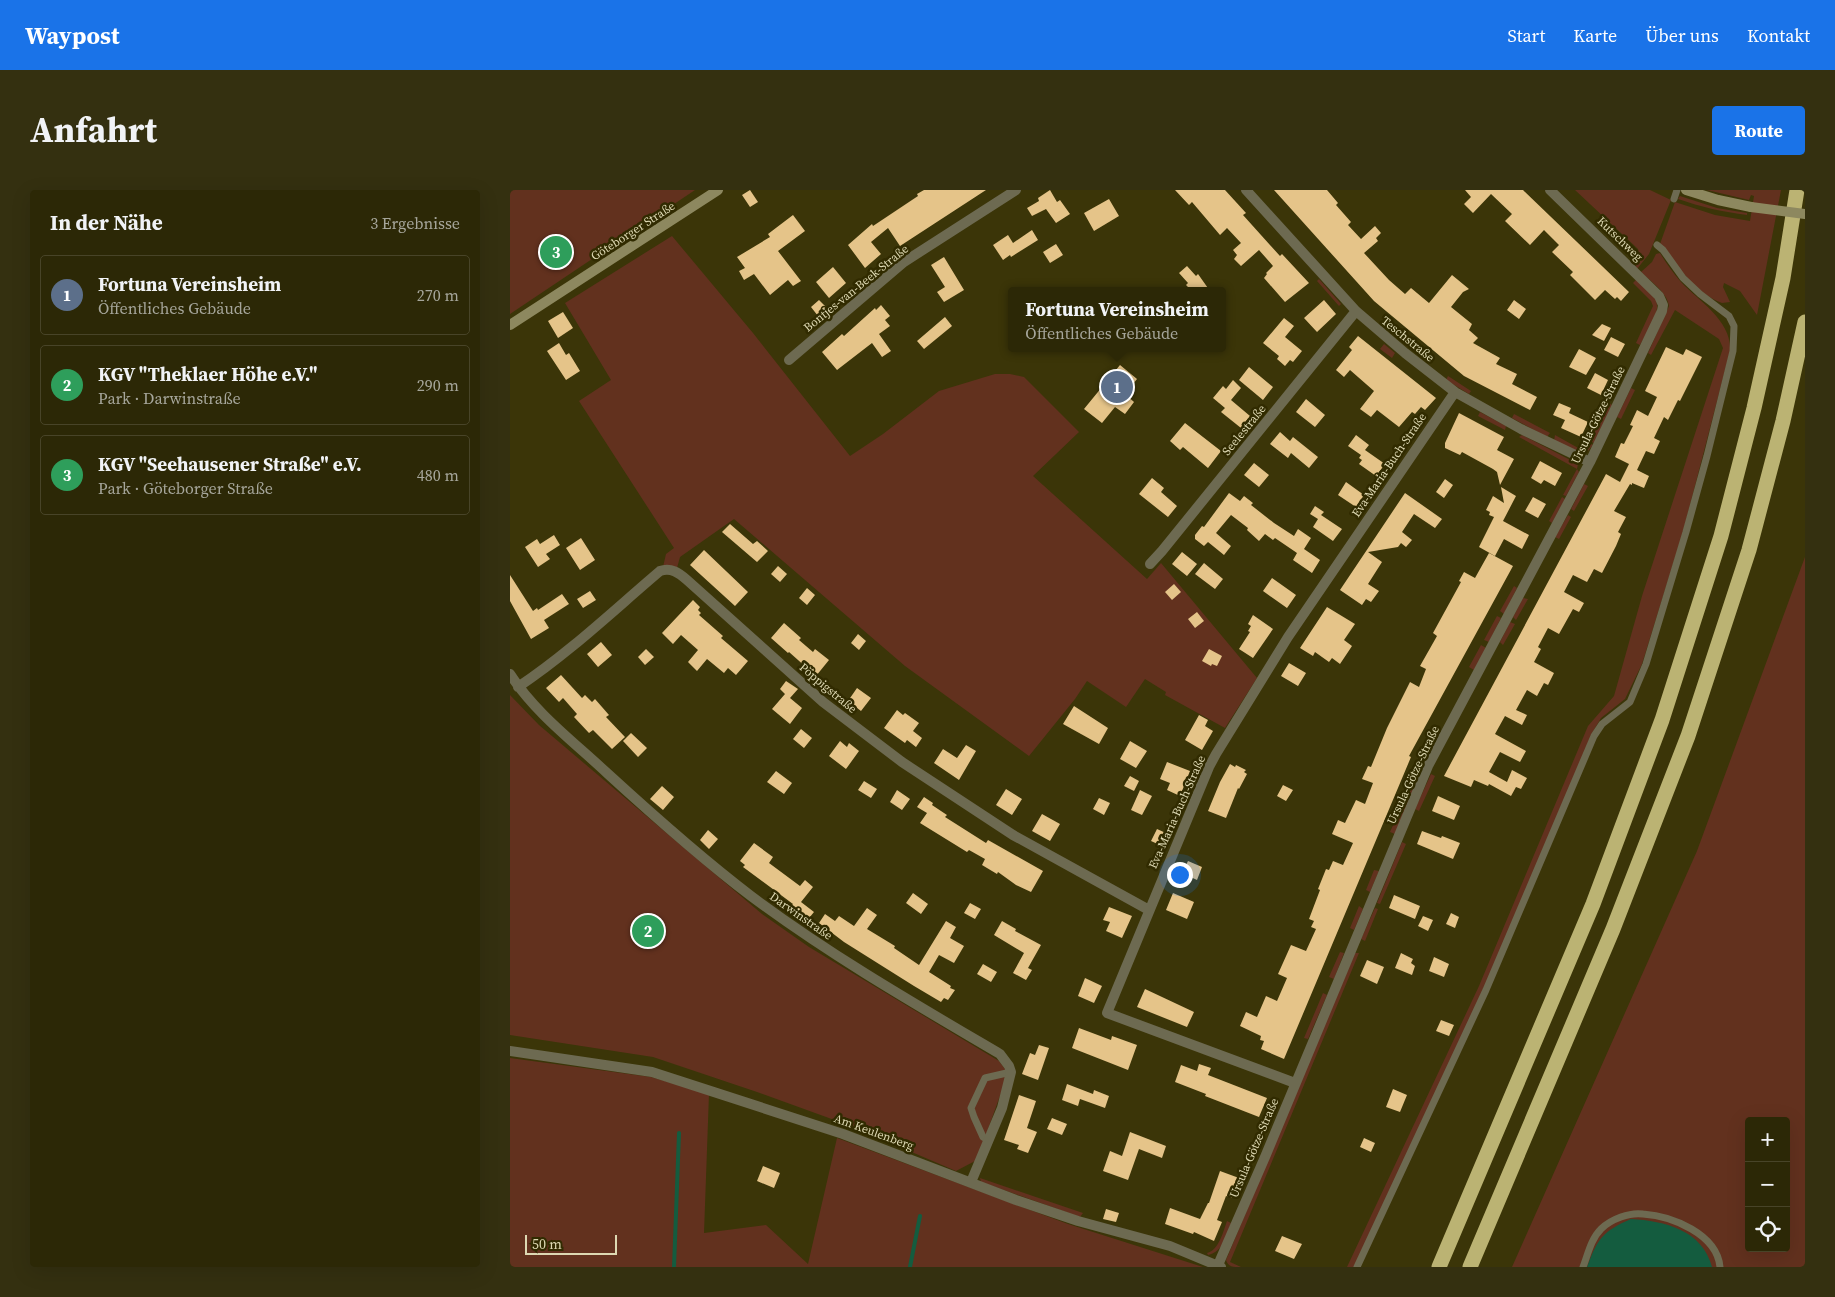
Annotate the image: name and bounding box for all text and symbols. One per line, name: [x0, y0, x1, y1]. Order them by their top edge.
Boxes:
text: Waypost: [25, 19, 120, 52]
text: Start: [1508, 23, 1545, 48]
text: Karte: [1573, 23, 1617, 48]
text: Über uns: [1645, 23, 1719, 48]
text: Kontakt: [1747, 23, 1810, 48]
text: Anfahrt: [30, 106, 157, 154]
button: Route: [1712, 106, 1805, 155]
street label: Göteborger Straße: [588, 198, 678, 264]
text: In der Nähe: [50, 208, 163, 237]
text: 3 Ergebnisse: [370, 212, 460, 234]
street label: Kutschweg: [1594, 213, 1646, 265]
pin: 3: [540, 233, 572, 271]
street label: Bontjes-van-Beek-Straße: [800, 241, 912, 335]
text: Fortuna Vereinsheim: [98, 271, 281, 297]
text: 1: [63, 284, 71, 306]
text: 270 m: [417, 284, 459, 306]
popup: [1008, 287, 1226, 352]
text: Fortuna Vereinsheim: [1025, 296, 1209, 322]
text: Öffentliches Gebäude: [98, 297, 251, 319]
street label: Teschstraße: [1378, 313, 1438, 365]
text: Öffentliches Gebäude: [1025, 322, 1178, 344]
text: KGV "Theklaer Höhe e.V.": [98, 361, 317, 387]
street label: Ursula-Götze-Straße: [1567, 363, 1629, 467]
pin: 1: [1101, 368, 1133, 406]
text: 2: [63, 374, 71, 396]
text: 290 m: [417, 374, 459, 396]
text: Park · Darwinstraße: [98, 387, 241, 409]
street label: Seelestraße: [1218, 401, 1270, 459]
street label: Eva-Maria-Buch-Straße: [1348, 410, 1430, 520]
text: KGV "Seehausener Straße" e.V.: [98, 451, 362, 477]
text: 3: [63, 464, 71, 486]
text: 480 m: [417, 464, 459, 486]
text: Park · Göteborger Straße: [98, 477, 273, 499]
street label: Pöppigstraße: [796, 659, 860, 717]
street label: Ursula-Götze-Straße: [1383, 723, 1443, 827]
street label: Eva-Maria-Buch-Straße: [1145, 753, 1209, 871]
your location: [1167, 862, 1193, 888]
street label: Darwinstraße: [766, 888, 836, 944]
pin: 2: [632, 912, 664, 950]
street label: Ursula-Götze-Straße: [1226, 1096, 1282, 1200]
street label: Am Keulenberg: [832, 1110, 916, 1154]
map controls: [1745, 1117, 1790, 1252]
button: +: [1745, 1117, 1790, 1162]
button: −: [1745, 1162, 1790, 1207]
button: locate: [1745, 1207, 1790, 1252]
scale bar: [525, 1232, 618, 1255]
text: 50 m: [532, 1234, 562, 1254]

